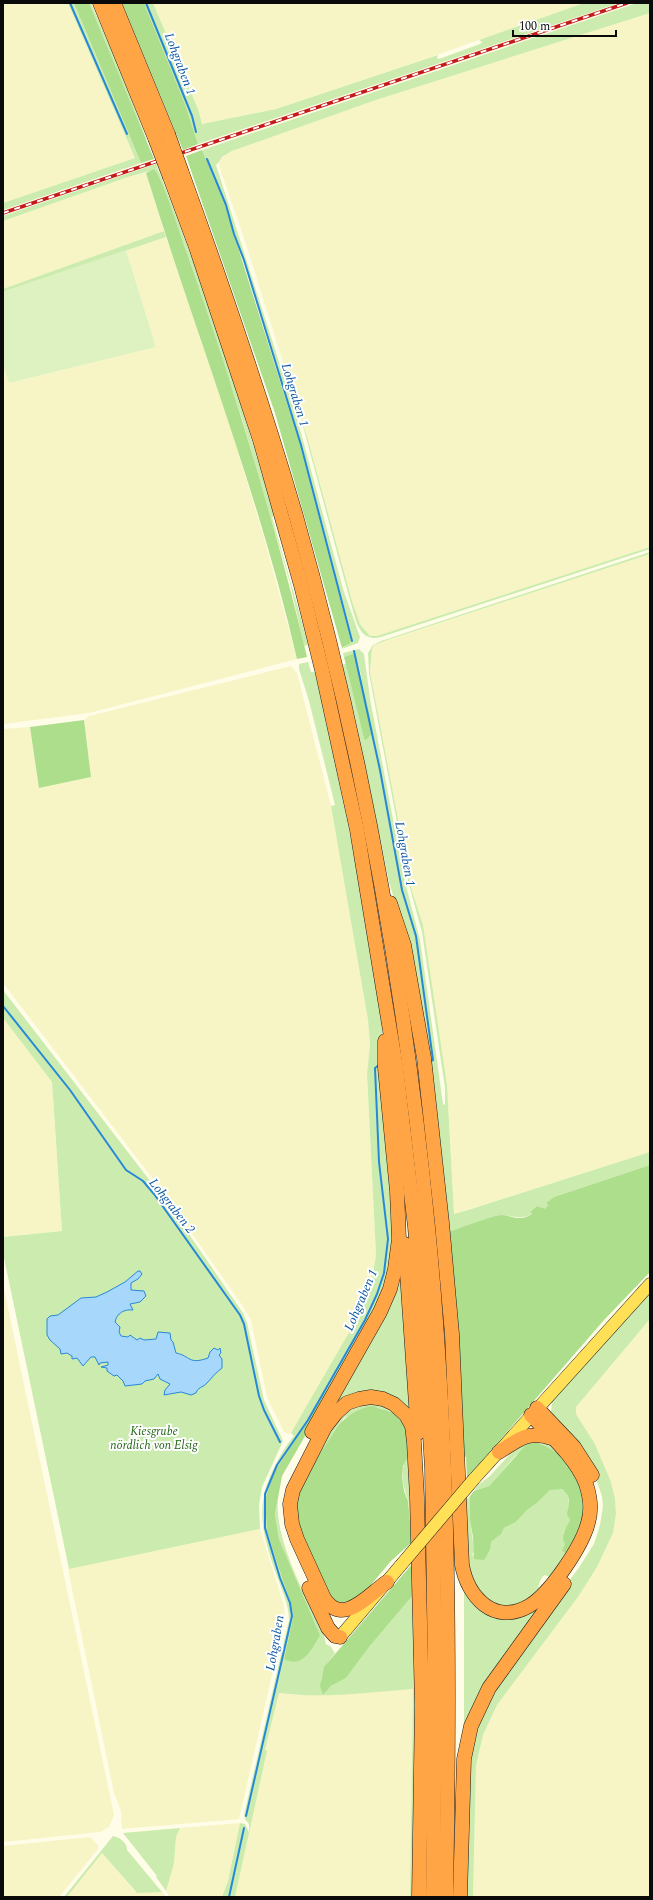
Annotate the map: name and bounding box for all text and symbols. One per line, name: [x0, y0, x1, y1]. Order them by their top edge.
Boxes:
scale bar: [513, 12, 616, 38]
text: 100 m: [519, 17, 550, 36]
water label: Lohgraben 1: [159, 30, 201, 98]
water label: Lohgraben 1: [276, 361, 314, 429]
water label: Lohgraben 1: [389, 820, 421, 888]
water label: Lohgraben 2: [144, 1174, 200, 1238]
water label: Lohgraben 1: [339, 1266, 383, 1334]
park label: Kiesgrube nördlich von Elsig: [110, 1422, 198, 1455]
water label: Lohgraben: [260, 1613, 290, 1672]

